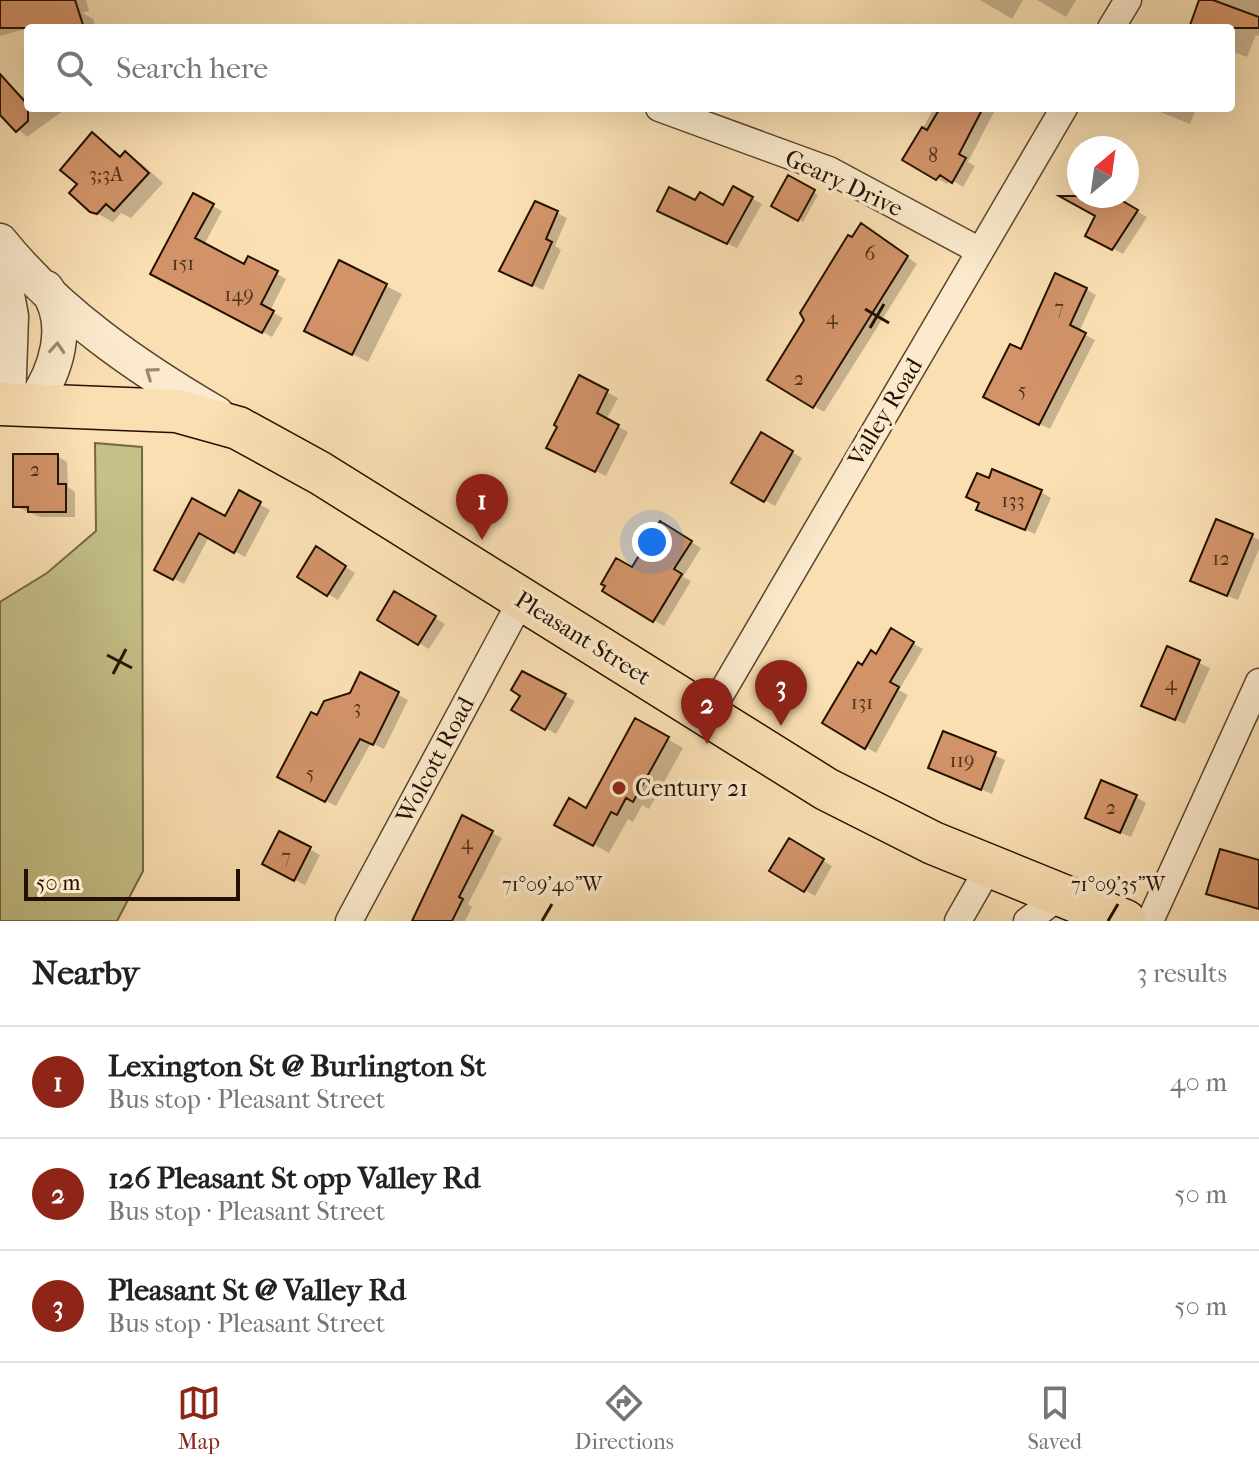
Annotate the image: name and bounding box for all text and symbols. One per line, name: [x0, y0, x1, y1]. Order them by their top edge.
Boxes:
search box: [24, 24, 1235, 112]
icon: search: [52, 46, 96, 90]
text: Search here: [116, 51, 268, 86]
north arrow: [1067, 136, 1139, 208]
street label: Geary Drive: [781, 144, 907, 223]
house number: 8: [928, 144, 938, 167]
house number: 3;3A: [89, 163, 124, 186]
house number: 6: [865, 242, 876, 265]
house number: 151: [172, 252, 194, 275]
house number: 149: [224, 283, 254, 306]
house number: 7: [1054, 296, 1064, 319]
house number: 4: [826, 306, 839, 329]
one-way arrow: [48, 341, 65, 354]
street label: Valley Road: [841, 352, 929, 472]
house number: 2: [794, 367, 804, 390]
one-way arrow: [145, 368, 159, 383]
house number: 5: [1018, 379, 1026, 402]
house number: 2: [30, 458, 40, 481]
pin: 1: [456, 474, 508, 540]
house number: 133: [1001, 489, 1025, 512]
your location: [632, 522, 672, 562]
house number: 12: [1212, 547, 1230, 570]
street label: Pleasant Street: [510, 585, 656, 691]
pin: 3: [755, 660, 807, 726]
house number: 4: [1165, 672, 1178, 695]
pin: 2: [681, 678, 733, 744]
street label: Wolcott Road: [390, 691, 480, 829]
house number: 131: [851, 691, 873, 714]
house number: 3: [353, 696, 361, 719]
house number: 119: [950, 749, 974, 772]
house number: 5: [306, 762, 314, 785]
place label: Century 21: [635, 774, 748, 802]
marker: Century 21: [610, 779, 628, 797]
house number: 2: [1106, 796, 1116, 819]
house number: 4: [461, 831, 474, 854]
house number: 7: [281, 845, 291, 868]
scale bar: [24, 865, 240, 901]
text: 50 m: [36, 870, 81, 896]
text: 71°09'40"W: [502, 873, 603, 896]
text: 71°09'35"W: [1071, 873, 1166, 896]
text: Nearby: [32, 953, 139, 993]
text: 3 results: [1137, 958, 1227, 989]
text: Lexington St @ Burlington St: [108, 1049, 486, 1084]
text: 1: [53, 1067, 63, 1098]
text: 40 m: [1170, 1067, 1227, 1098]
text: Bus stop · Pleasant Street: [108, 1084, 385, 1115]
text: 126 Pleasant St opp Valley Rd: [108, 1161, 480, 1196]
text: 2: [51, 1179, 65, 1210]
text: 50 m: [1174, 1179, 1227, 1210]
text: Bus stop · Pleasant Street: [108, 1196, 385, 1227]
text: Pleasant St @ Valley Rd: [108, 1273, 406, 1308]
text: 3: [53, 1291, 63, 1322]
text: 50 m: [1174, 1291, 1227, 1322]
text: Bus stop · Pleasant Street: [108, 1308, 385, 1339]
tab: Map: [177, 1381, 221, 1455]
tab: Directions: [575, 1381, 674, 1455]
tab: Saved: [1028, 1381, 1082, 1455]

